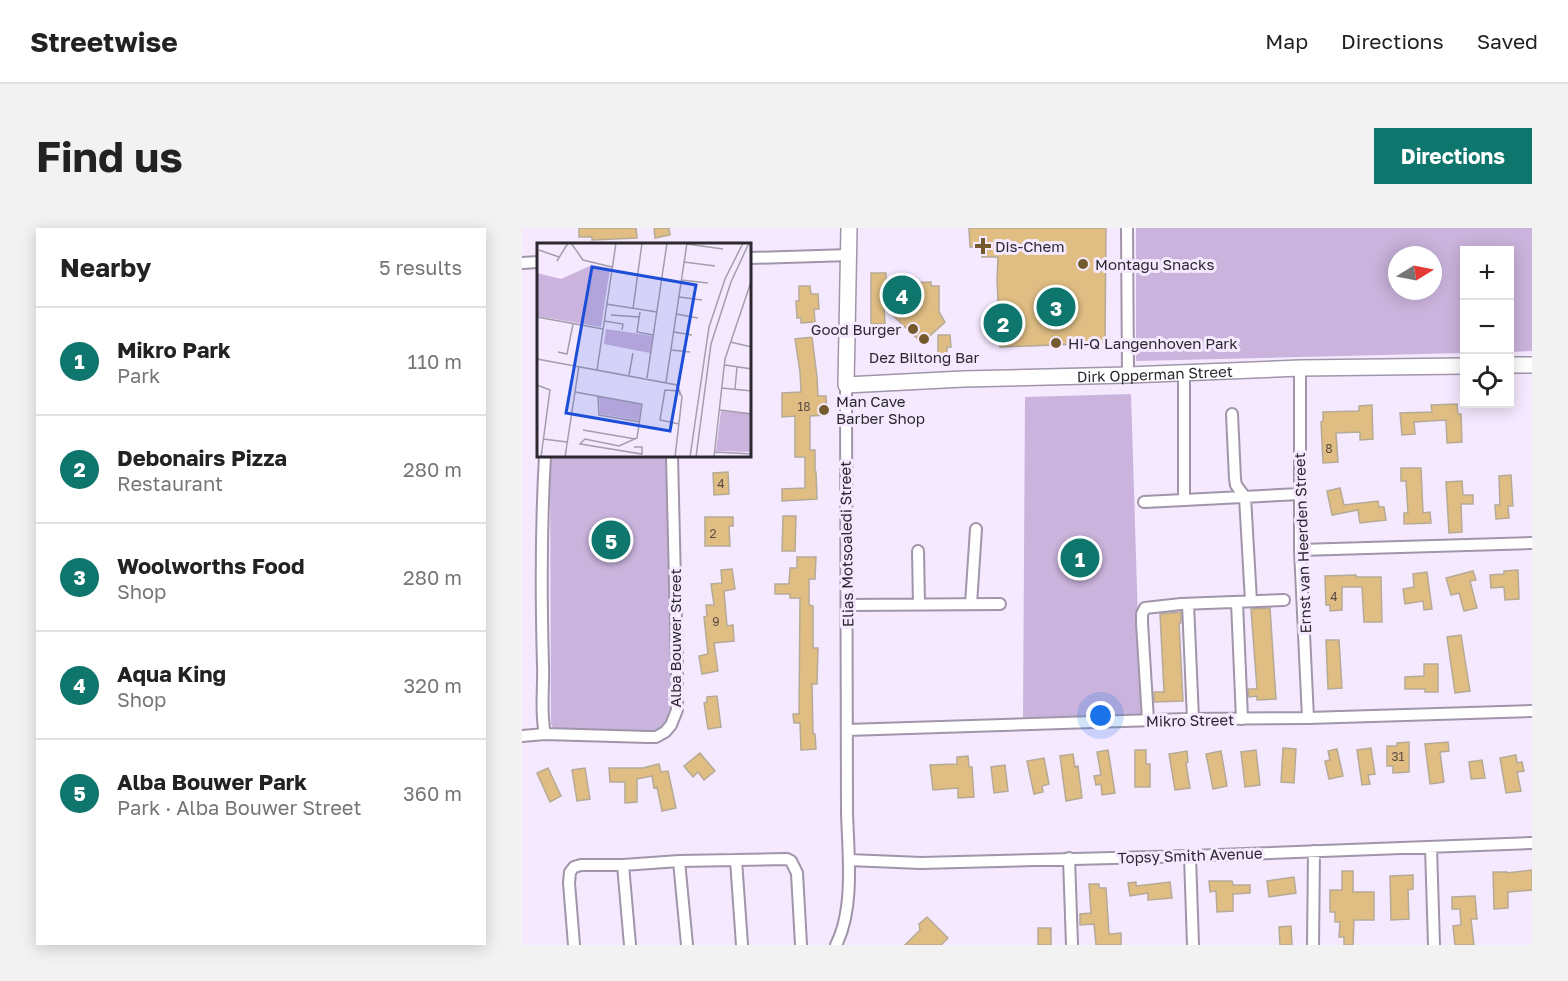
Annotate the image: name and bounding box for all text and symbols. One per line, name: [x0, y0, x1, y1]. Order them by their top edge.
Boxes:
text: Streetwise: [30, 25, 178, 58]
text: Map: [1265, 28, 1308, 54]
text: Directions: [1341, 28, 1444, 54]
text: Saved: [1477, 28, 1538, 54]
button: Directions: [1374, 128, 1532, 184]
text: Find us: [36, 131, 183, 181]
place label: Dis-Chem: [995, 237, 1065, 255]
marker: Dis-Chem: [976, 239, 990, 253]
inset map: [537, 243, 752, 458]
north arrow: [1388, 246, 1442, 300]
map controls: [1460, 246, 1514, 408]
button: +: [1460, 246, 1514, 300]
text: Nearby: [60, 252, 151, 283]
text: 5 results: [379, 255, 462, 279]
place label: Montagu Snacks: [1095, 255, 1214, 273]
marker: Montagu Snacks: [1076, 257, 1090, 271]
pin: 4: [882, 272, 922, 318]
pin: 3: [1036, 284, 1076, 329]
pin: 2: [984, 300, 1022, 346]
button: −: [1460, 300, 1514, 354]
place label: Good Burger: [811, 320, 901, 338]
marker: Good Burger: [906, 322, 920, 336]
marker: Dez Biltong Bar: [917, 332, 931, 346]
place label: Hi-Q Langenhoven Park: [1068, 334, 1238, 352]
text: Mikro Park: [117, 336, 231, 363]
marker: Hi-Q Langenhoven Park: [1049, 336, 1063, 350]
place label: Dez Biltong Bar: [869, 348, 980, 366]
text: 1: [74, 349, 85, 373]
text: 110 m: [408, 349, 462, 373]
button: locate: [1460, 354, 1514, 408]
street label: Dirk Opperman Street: [1077, 362, 1233, 385]
text: Park: [117, 363, 160, 387]
place label: Man Cave Barber Shop: [836, 392, 925, 427]
house number: 18: [797, 399, 811, 414]
marker: Man Cave Barber Shop: [817, 403, 831, 417]
house number: 8: [1325, 441, 1333, 456]
text: Debonairs Pizza: [117, 444, 287, 471]
street label: Ernst van Heerden Street: [1290, 452, 1314, 634]
text: 2: [73, 457, 86, 481]
text: 280 m: [403, 457, 462, 481]
street label: Elias Motsoaledi Street: [836, 461, 856, 627]
text: Restaurant: [117, 471, 223, 495]
house number: 4: [717, 476, 725, 491]
pin: 5: [592, 518, 631, 562]
house number: 2: [710, 526, 717, 541]
pin: 1: [1060, 536, 1100, 580]
text: Woolworths Food: [117, 552, 305, 579]
text: 3: [73, 565, 86, 589]
text: 280 m: [403, 565, 462, 589]
street label: Alba Bouwer Street: [666, 569, 684, 707]
text: Shop: [117, 579, 166, 603]
house number: 4: [1330, 589, 1338, 604]
house number: 9: [712, 614, 720, 629]
text: Aqua King: [117, 660, 226, 687]
text: 4: [73, 673, 86, 697]
text: 320 m: [404, 673, 462, 697]
text: Shop: [117, 687, 166, 711]
your location: [1086, 701, 1115, 730]
street label: Mikro Street: [1146, 710, 1234, 730]
house number: 31: [1392, 749, 1405, 764]
text: Alba Bouwer Park: [117, 768, 307, 795]
text: 5: [73, 781, 86, 805]
text: 360 m: [403, 781, 462, 805]
text: Park · Alba Bouwer Street: [117, 795, 361, 819]
street label: Topsy Smith Avenue: [1117, 843, 1263, 867]

